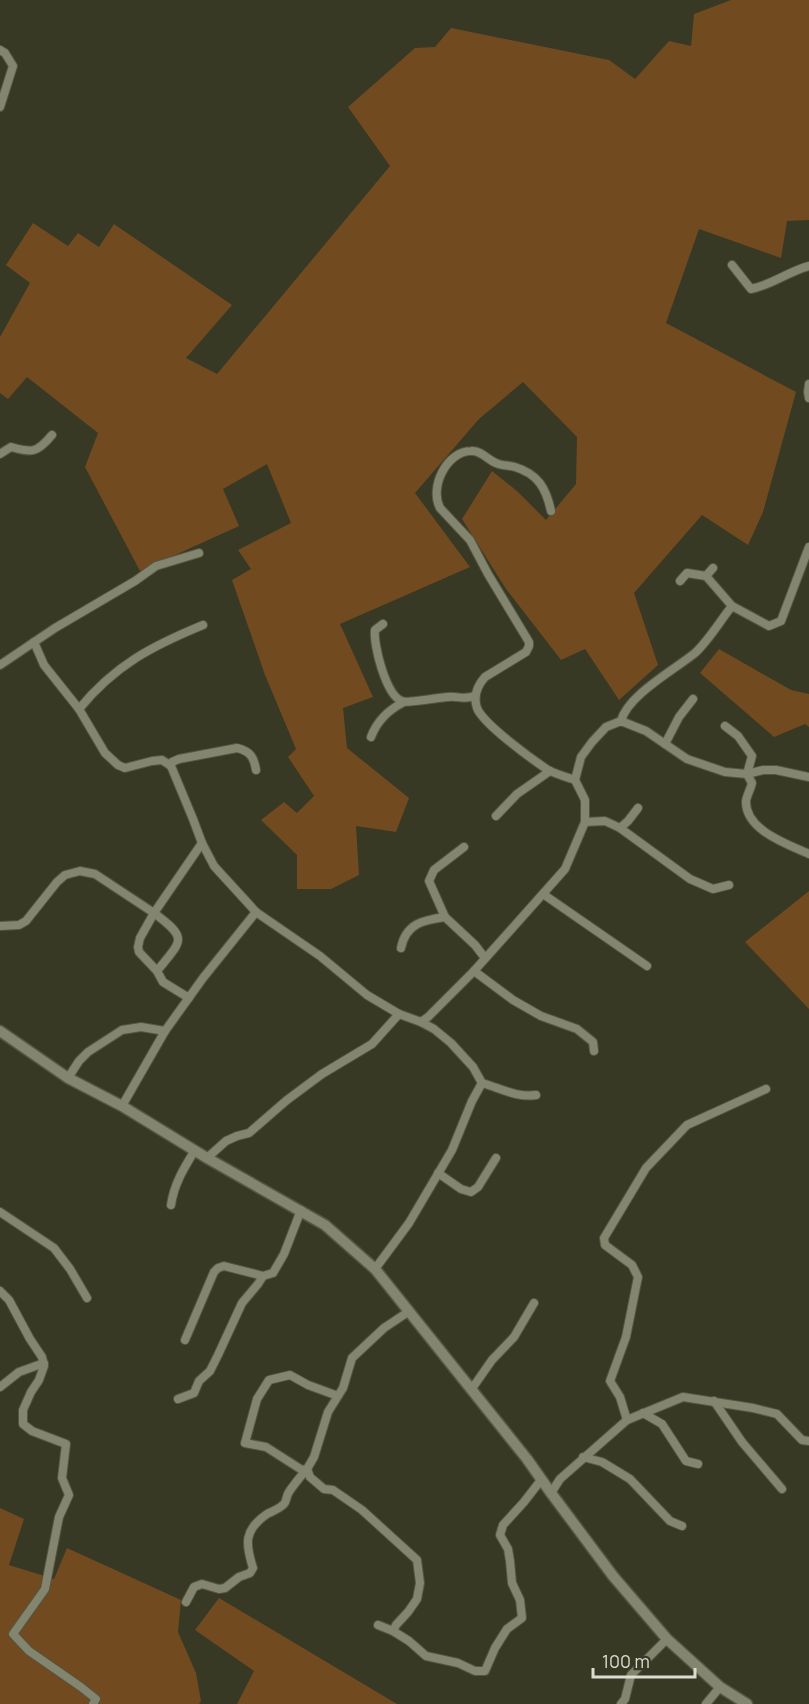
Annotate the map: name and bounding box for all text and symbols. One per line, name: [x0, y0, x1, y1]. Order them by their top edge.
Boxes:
scale bar: [593, 1641, 695, 1679]
text: 100 m: [602, 1649, 650, 1673]

